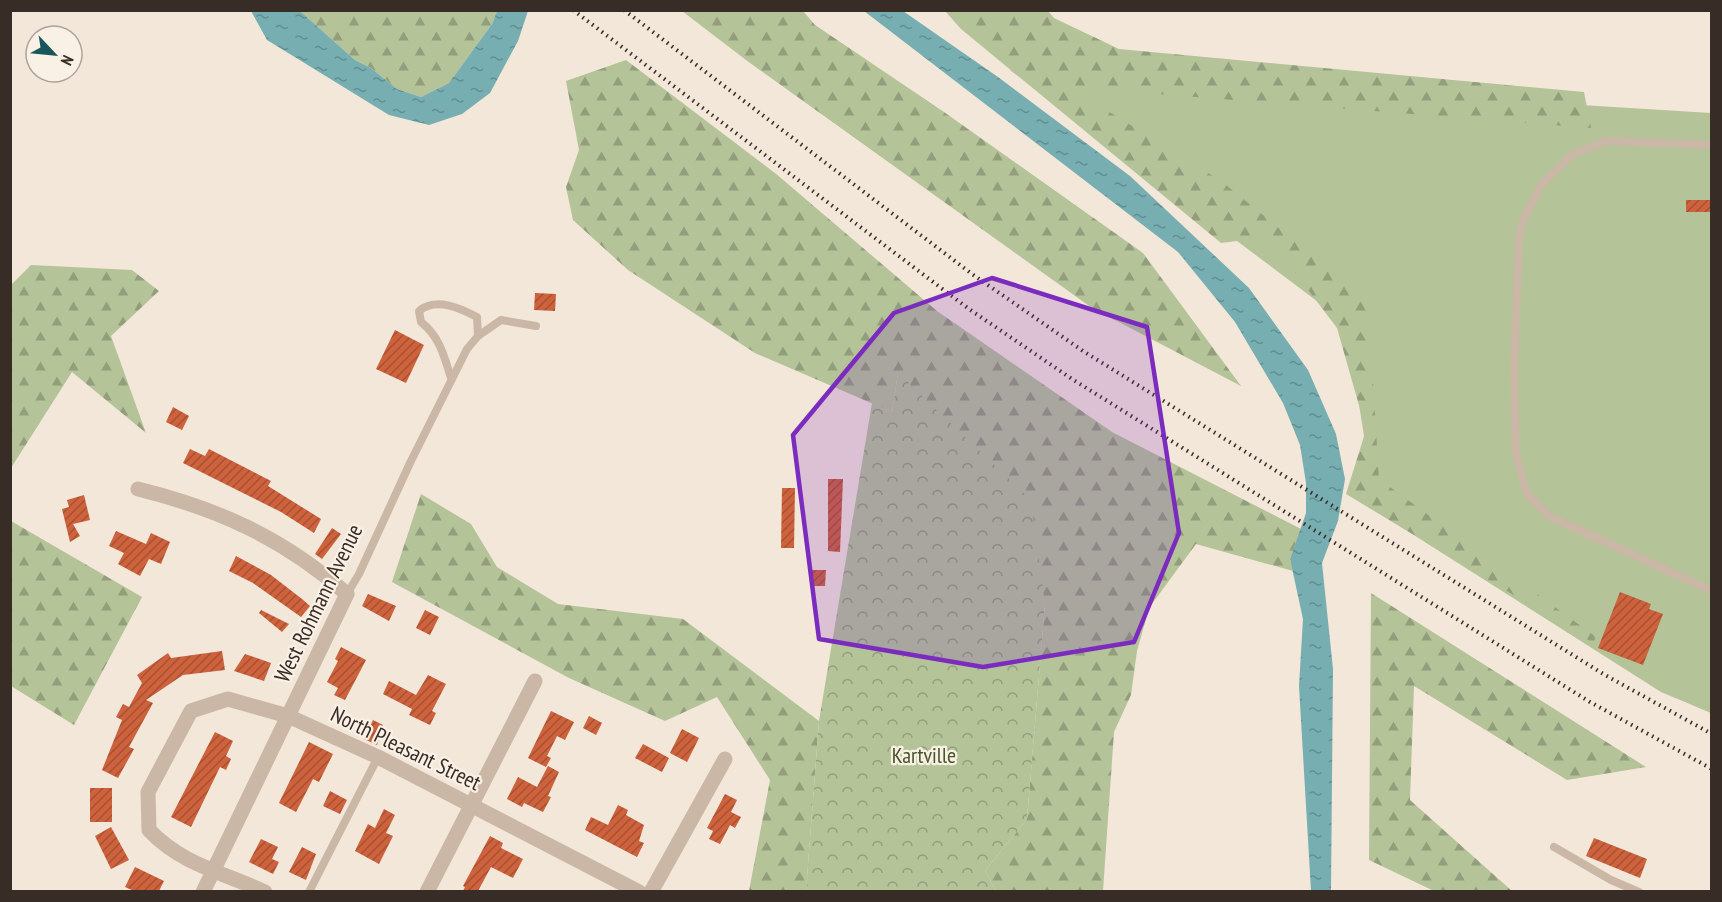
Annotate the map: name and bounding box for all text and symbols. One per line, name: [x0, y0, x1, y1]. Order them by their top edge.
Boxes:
north arrow: [24, 24, 84, 84]
text: N: [57, 52, 78, 69]
street label: West Rohmann Avenue: [268, 519, 368, 687]
street label: North Pleasant Street: [326, 700, 486, 796]
park label: Kartville: [892, 741, 956, 769]

